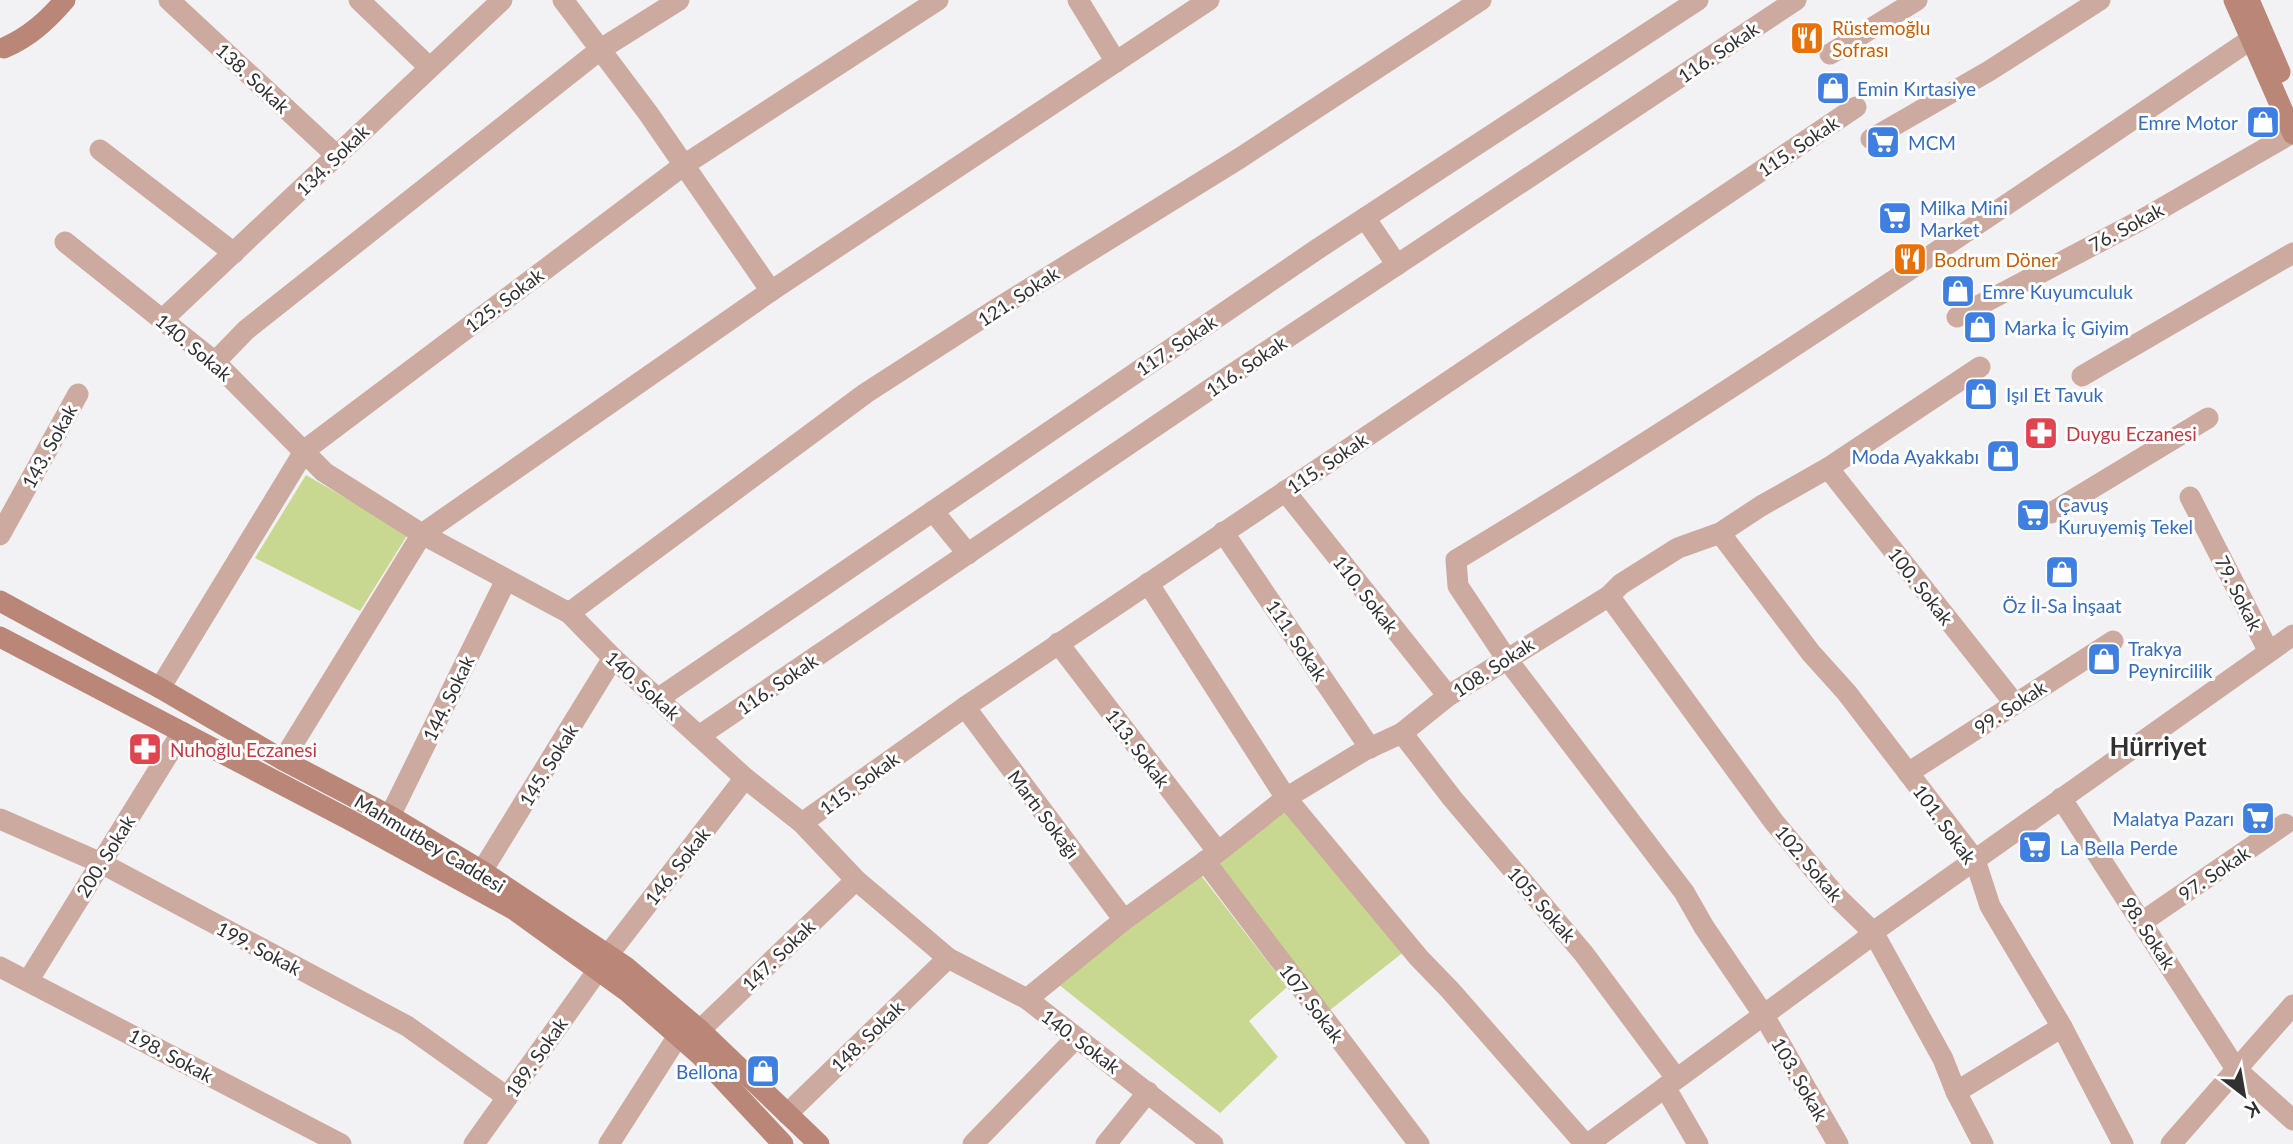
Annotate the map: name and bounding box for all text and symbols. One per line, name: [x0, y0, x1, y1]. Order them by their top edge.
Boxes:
place label: Rüstemoğlu Sofrası: [1832, 16, 1930, 61]
street label: 116. Sokak: [1673, 17, 1763, 87]
restaurant icon: Rüstemoğlu Sofrası: [1788, 19, 1826, 57]
street label: 138. Sokak: [211, 38, 295, 118]
shop icon: Emin Kırtasiye: [1814, 69, 1852, 107]
place label: Emin Kırtasiye: [1857, 77, 1976, 100]
shop icon: Emre Motor: [2244, 103, 2282, 141]
street label: 115. Sokak: [1753, 111, 1843, 181]
place label: Emre Motor: [2138, 111, 2238, 134]
street label: 134. Sokak: [291, 119, 373, 200]
supermarket icon: MCM: [1864, 123, 1902, 161]
place label: MCM: [1908, 131, 1956, 154]
place label: Milka Mini Market: [1920, 196, 2008, 241]
street label: 76. Sokak: [2085, 198, 2168, 256]
supermarket icon: Milka Mini Market: [1876, 199, 1914, 237]
restaurant icon: Bodrum Döner: [1891, 240, 1929, 278]
place label: Bodrum Döner: [1934, 248, 2058, 271]
street label: 121. Sokak: [973, 261, 1063, 331]
street label: 125. Sokak: [460, 263, 548, 337]
shop icon: Emre Kuyumculuk: [1939, 272, 1977, 310]
place label: Emre Kuyumculuk: [1982, 280, 2133, 303]
shop icon: Marka İç Giyim: [1961, 308, 1999, 346]
street label: 140. Sokak: [151, 309, 237, 386]
street label: 117. Sokak: [1131, 310, 1221, 380]
place label: Marka İç Giyim: [2004, 316, 2129, 339]
street label: 116. Sokak: [1201, 331, 1291, 401]
shop icon: Işıl Et Tavuk: [1962, 375, 2000, 413]
place label: Işıl Et Tavuk: [2006, 383, 2104, 406]
street label: 143. Sokak: [17, 400, 82, 492]
pharmacy icon: Duygu Eczanesi: [2022, 414, 2060, 452]
place label: Duygu Eczanesi: [2066, 422, 2197, 445]
street label: 115. Sokak: [1282, 428, 1372, 498]
shop icon: Moda Ayakkabı: [1984, 437, 2022, 475]
place label: Moda Ayakkabı: [1852, 445, 1979, 468]
place label: Çavuş Kuruyemiş Tekel: [2058, 493, 2193, 538]
supermarket icon: Çavuş Kuruyemiş Tekel: [2014, 496, 2052, 534]
street label: 100. Sokak: [1884, 543, 1959, 630]
street label: 110. Sokak: [1329, 551, 1404, 638]
street label: 79. Sokak: [2210, 552, 2268, 635]
shop icon: Öz İl-Sa İnşaat: [2043, 553, 2081, 591]
place label: Öz İl-Sa İnşaat: [2002, 594, 2122, 617]
street label: 111. Sokak: [1262, 595, 1332, 685]
street label: 108. Sokak: [1448, 632, 1538, 702]
place label: Trakya Peynircilik: [2128, 637, 2213, 682]
shop icon: Trakya Peynircilik: [2085, 640, 2123, 678]
street label: 140. Sokak: [601, 646, 685, 725]
street label: 116. Sokak: [732, 649, 822, 719]
street label: 144. Sokak: [417, 651, 479, 744]
street label: 99. Sokak: [1970, 675, 2051, 739]
street label: 113. Sokak: [1101, 704, 1175, 792]
street label: 145. Sokak: [514, 720, 582, 810]
pharmacy icon: Nuhoğlu Eczanesi: [126, 730, 164, 768]
district label: Hürriyet: [2109, 730, 2207, 762]
place label: Nuhoğlu Eczanesi: [170, 738, 317, 761]
street label: 115. Sokak: [815, 746, 903, 819]
street label: Martı Sokağı: [1003, 765, 1085, 863]
street label: 101. Sokak: [1909, 780, 1982, 868]
street label: Mahmutbey Caddesi: [351, 789, 509, 897]
supermarket icon: Malatya Pazarı: [2239, 799, 2277, 837]
place label: Malatya Pazarı: [2113, 807, 2234, 830]
street label: 200. Sokak: [71, 811, 139, 901]
street label: 102. Sokak: [1771, 820, 1848, 906]
street label: 146. Sokak: [640, 822, 715, 909]
supermarket icon: La Bella Perde: [2016, 828, 2054, 866]
place label: La Bella Perde: [2060, 836, 2178, 859]
street label: 97. Sokak: [2174, 841, 2254, 905]
street label: 105. Sokak: [1503, 862, 1581, 947]
street label: 98. Sokak: [2117, 893, 2181, 974]
street label: 147. Sokak: [737, 914, 819, 995]
street label: 199. Sokak: [213, 916, 305, 980]
street label: 107. Sokak: [1275, 959, 1349, 1047]
street label: 148. Sokak: [826, 995, 908, 1076]
street label: 140. Sokak: [1037, 1004, 1125, 1078]
street label: 189. Sokak: [500, 1012, 572, 1101]
street label: 198. Sokak: [125, 1023, 217, 1087]
street label: 103. Sokak: [1767, 1033, 1833, 1125]
shop icon: Bellona: [744, 1052, 782, 1090]
place label: Bellona: [676, 1060, 738, 1083]
north arrow: [2209, 1060, 2279, 1130]
text: K: [2241, 1097, 2265, 1124]

